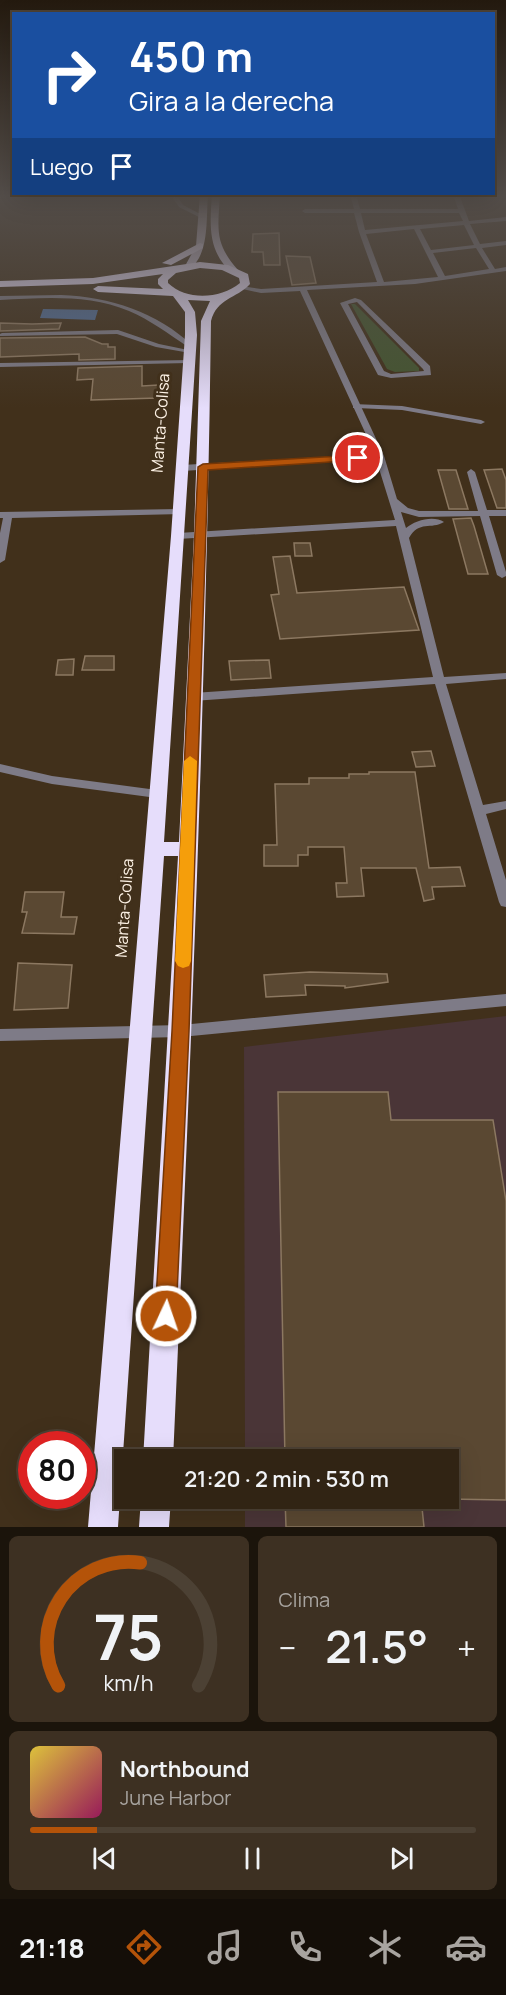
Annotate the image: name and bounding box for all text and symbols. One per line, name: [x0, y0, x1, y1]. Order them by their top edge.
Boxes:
text: 450 m: [129, 27, 253, 85]
icon: right: [30, 36, 108, 114]
text: Gira a la derecha: [129, 82, 334, 119]
icon: arrive: [105, 150, 138, 183]
text: Luego: [30, 152, 93, 182]
street label: Manta-Colisa: [146, 373, 174, 473]
pin: [332, 432, 383, 483]
icon: arrive: [341, 441, 374, 474]
street label: Manta-Colisa: [110, 858, 138, 958]
position arrow: [134, 1284, 198, 1348]
speed limit sign: 80: [18, 1431, 96, 1509]
text: 21:20 · 2 min · 530 m: [184, 1464, 389, 1494]
text: Clima: [279, 1586, 330, 1613]
text: 75: [94, 1593, 164, 1679]
text: 21.5°: [325, 1615, 428, 1677]
text: −: [279, 1625, 296, 1670]
text: +: [457, 1625, 476, 1670]
text: km/h: [104, 1668, 154, 1697]
text: Northbound: [120, 1754, 250, 1784]
text: June Harbor: [120, 1784, 232, 1811]
icon: previous: [88, 1842, 121, 1875]
icon: pause: [236, 1842, 269, 1875]
icon: next: [385, 1842, 418, 1875]
icon: directions: [123, 1926, 165, 1968]
icon: music: [204, 1926, 246, 1968]
icon: phone: [284, 1926, 326, 1968]
icon: climate: [364, 1926, 406, 1968]
icon: car: [445, 1926, 487, 1968]
text: 21:18: [19, 1929, 85, 1966]

